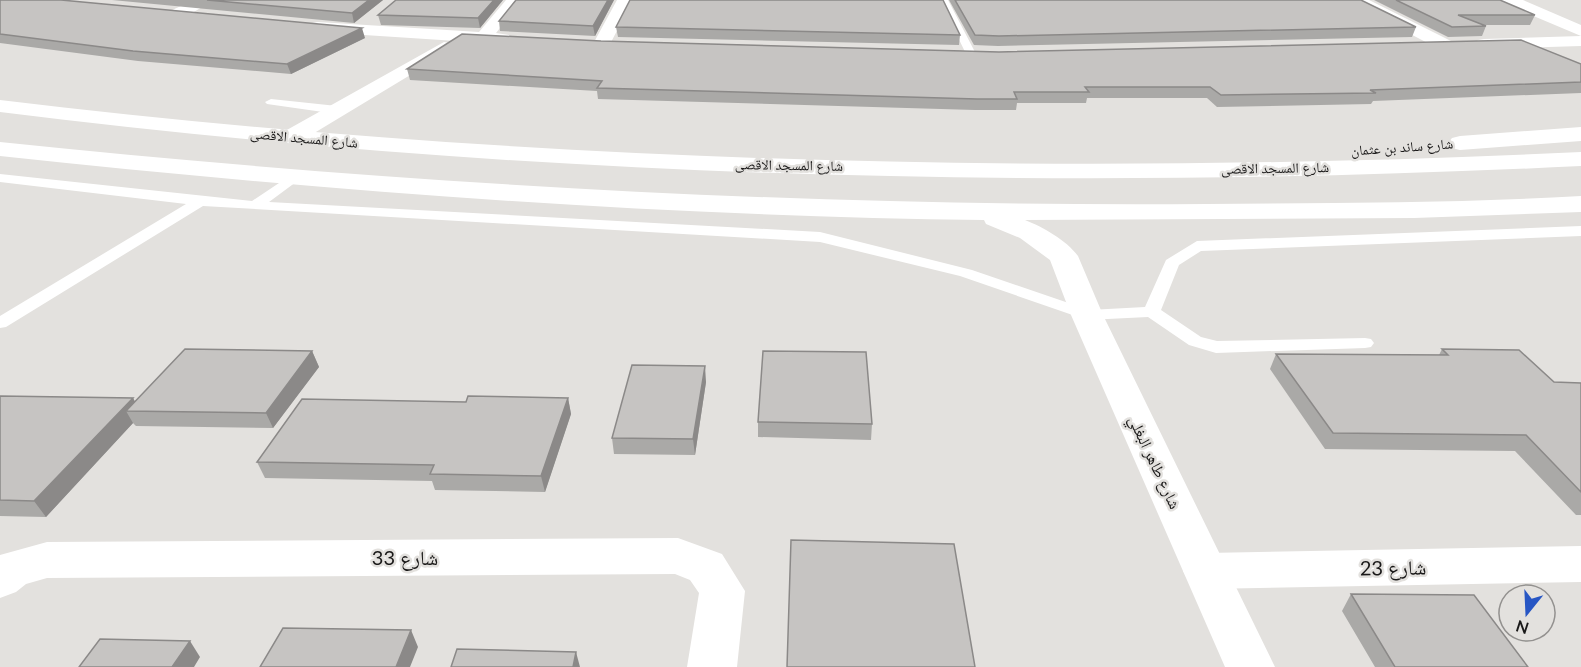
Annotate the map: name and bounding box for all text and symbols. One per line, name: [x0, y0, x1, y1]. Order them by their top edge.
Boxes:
street label: شارع المسجد الاقصى: [249, 124, 359, 153]
street label: شارع ساند بن عثمان: [1350, 134, 1454, 161]
street label: شارع المسجد الاقصى: [735, 155, 843, 176]
street label: شارع المسجد الاقصى: [1221, 158, 1329, 179]
street label: شارع طاهر البغلي: [1122, 412, 1185, 513]
street label: شارع 33: [372, 545, 438, 571]
street label: شارع 23: [1360, 554, 1426, 582]
north arrow: [1497, 583, 1557, 643]
text: N: [1513, 617, 1531, 639]

